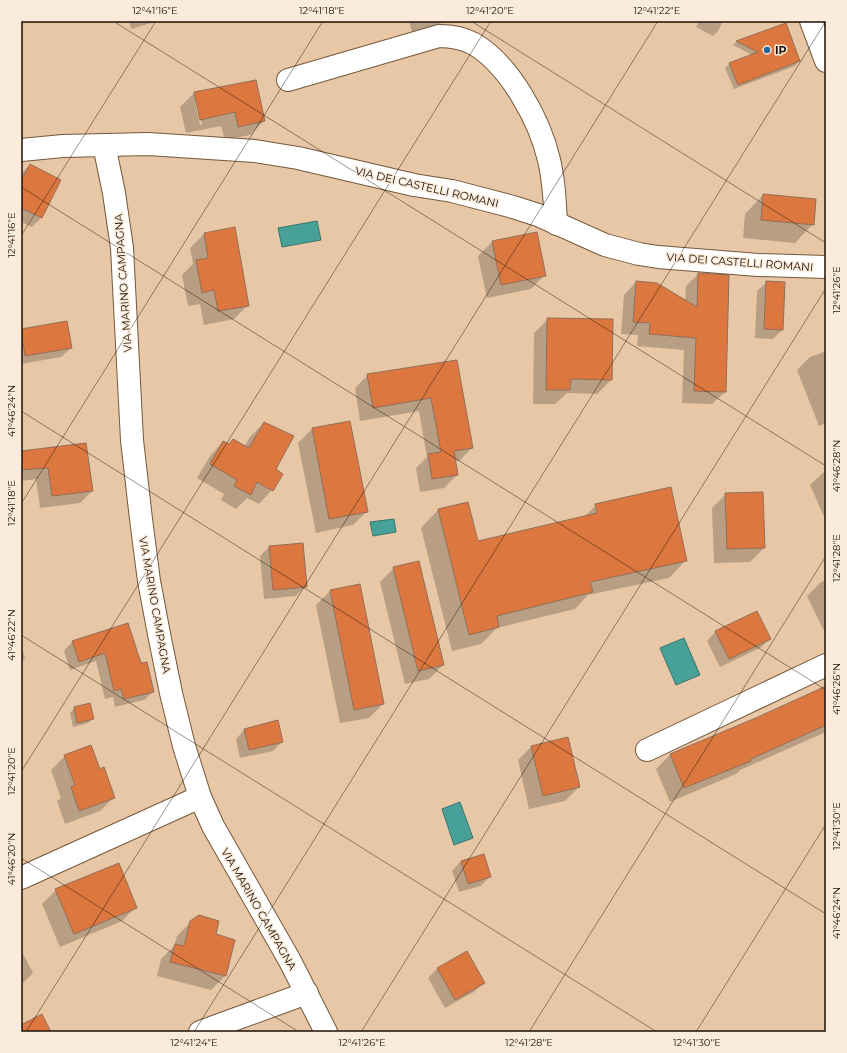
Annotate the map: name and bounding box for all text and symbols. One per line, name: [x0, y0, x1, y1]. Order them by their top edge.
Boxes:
text: 12°41'16"E: [132, 4, 178, 17]
text: 12°41'18"E: [299, 4, 345, 17]
text: 12°41'20"E: [466, 4, 514, 17]
text: 12°41'22"E: [633, 4, 681, 17]
place label: IP: [775, 43, 787, 57]
marker: IP: [762, 45, 772, 55]
street label: VIA DEI CASTELLI ROMANI: [354, 164, 500, 210]
text: 12°41'16"E: [5, 212, 18, 258]
street label: VIA MARINO CAMPAGNA: [111, 213, 135, 353]
street label: VIA DEI CASTELLI ROMANI: [666, 250, 814, 274]
text: 12°41'26"E: [830, 266, 843, 314]
text: 41°46'24"N: [5, 385, 18, 437]
text: 41°46'28"N: [830, 440, 843, 492]
text: 12°41'18"E: [5, 480, 18, 526]
text: 12°41'28"E: [830, 534, 843, 582]
street label: VIA MARINO CAMPAGNA: [136, 535, 174, 675]
text: 41°46'22"N: [5, 609, 18, 661]
text: 41°46'26"N: [830, 663, 843, 715]
text: 12°41'20"E: [5, 747, 18, 795]
text: 12°41'30"E: [830, 802, 843, 850]
text: 41°46'20"N: [5, 833, 18, 885]
street label: VIA MARINO CAMPAGNA: [218, 845, 300, 973]
text: 41°46'24"N: [830, 887, 843, 939]
text: 12°41'24"E: [170, 1036, 218, 1049]
text: 12°41'26"E: [338, 1036, 386, 1049]
text: 12°41'28"E: [505, 1036, 553, 1049]
text: 12°41'30"E: [673, 1036, 721, 1049]

